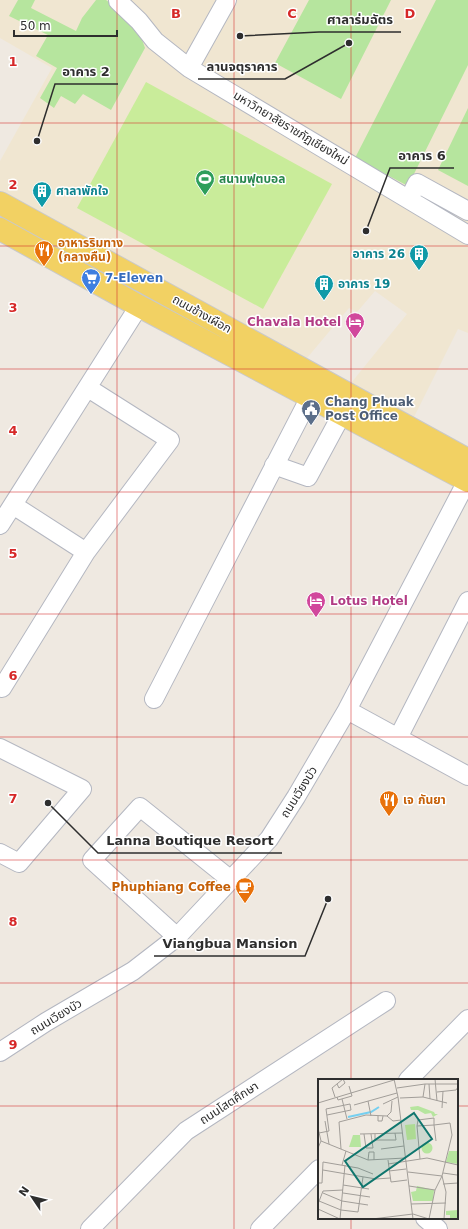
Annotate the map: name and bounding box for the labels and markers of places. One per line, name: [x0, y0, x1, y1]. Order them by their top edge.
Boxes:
callout: ศาลาร่มฉัตร: [319, 7, 401, 32]
callout: ลานจตุราคาร: [198, 54, 285, 79]
callout: อาคาร 2: [55, 59, 118, 84]
callout: อาคาร 6: [390, 143, 454, 168]
sports icon: สนามฟุตบอล: [194, 168, 216, 196]
place label: สนามฟุตบอล: [219, 172, 285, 186]
building icon: ศาลาพักใจ: [31, 180, 53, 208]
place label: ศาลาพักใจ: [56, 184, 109, 198]
place label: อาหารริมทาง (กลางคืน): [58, 236, 123, 264]
restaurant icon: อาหารริมทาง (กลางคืน): [33, 239, 55, 267]
building icon: อาคาร 26: [408, 243, 430, 271]
place label: อาคาร 26: [353, 247, 405, 261]
supermarket icon: 7-Eleven: [80, 267, 102, 295]
place label: 7-Eleven: [105, 271, 163, 285]
building icon: อาคาร 19: [313, 273, 335, 301]
place label: อาคาร 19: [338, 277, 390, 291]
hotel icon: Chavala Hotel: [344, 311, 366, 339]
place label: Chavala Hotel: [247, 315, 341, 329]
place label: Chang Phuak Post Office: [325, 395, 415, 423]
public building icon: Chang Phuak Post Office: [300, 398, 322, 426]
hotel icon: Lotus Hotel: [305, 590, 327, 618]
place label: Lotus Hotel: [330, 594, 408, 608]
restaurant icon: เจ กันยา: [378, 789, 400, 817]
place label: เจ กันยา: [403, 793, 446, 807]
callout: Lanna Boutique Resort: [98, 828, 282, 853]
cafe icon: Phuphiang Coffee: [234, 876, 256, 904]
place label: Phuphiang Coffee: [111, 880, 231, 894]
callout: Viangbua Mansion: [154, 931, 305, 956]

